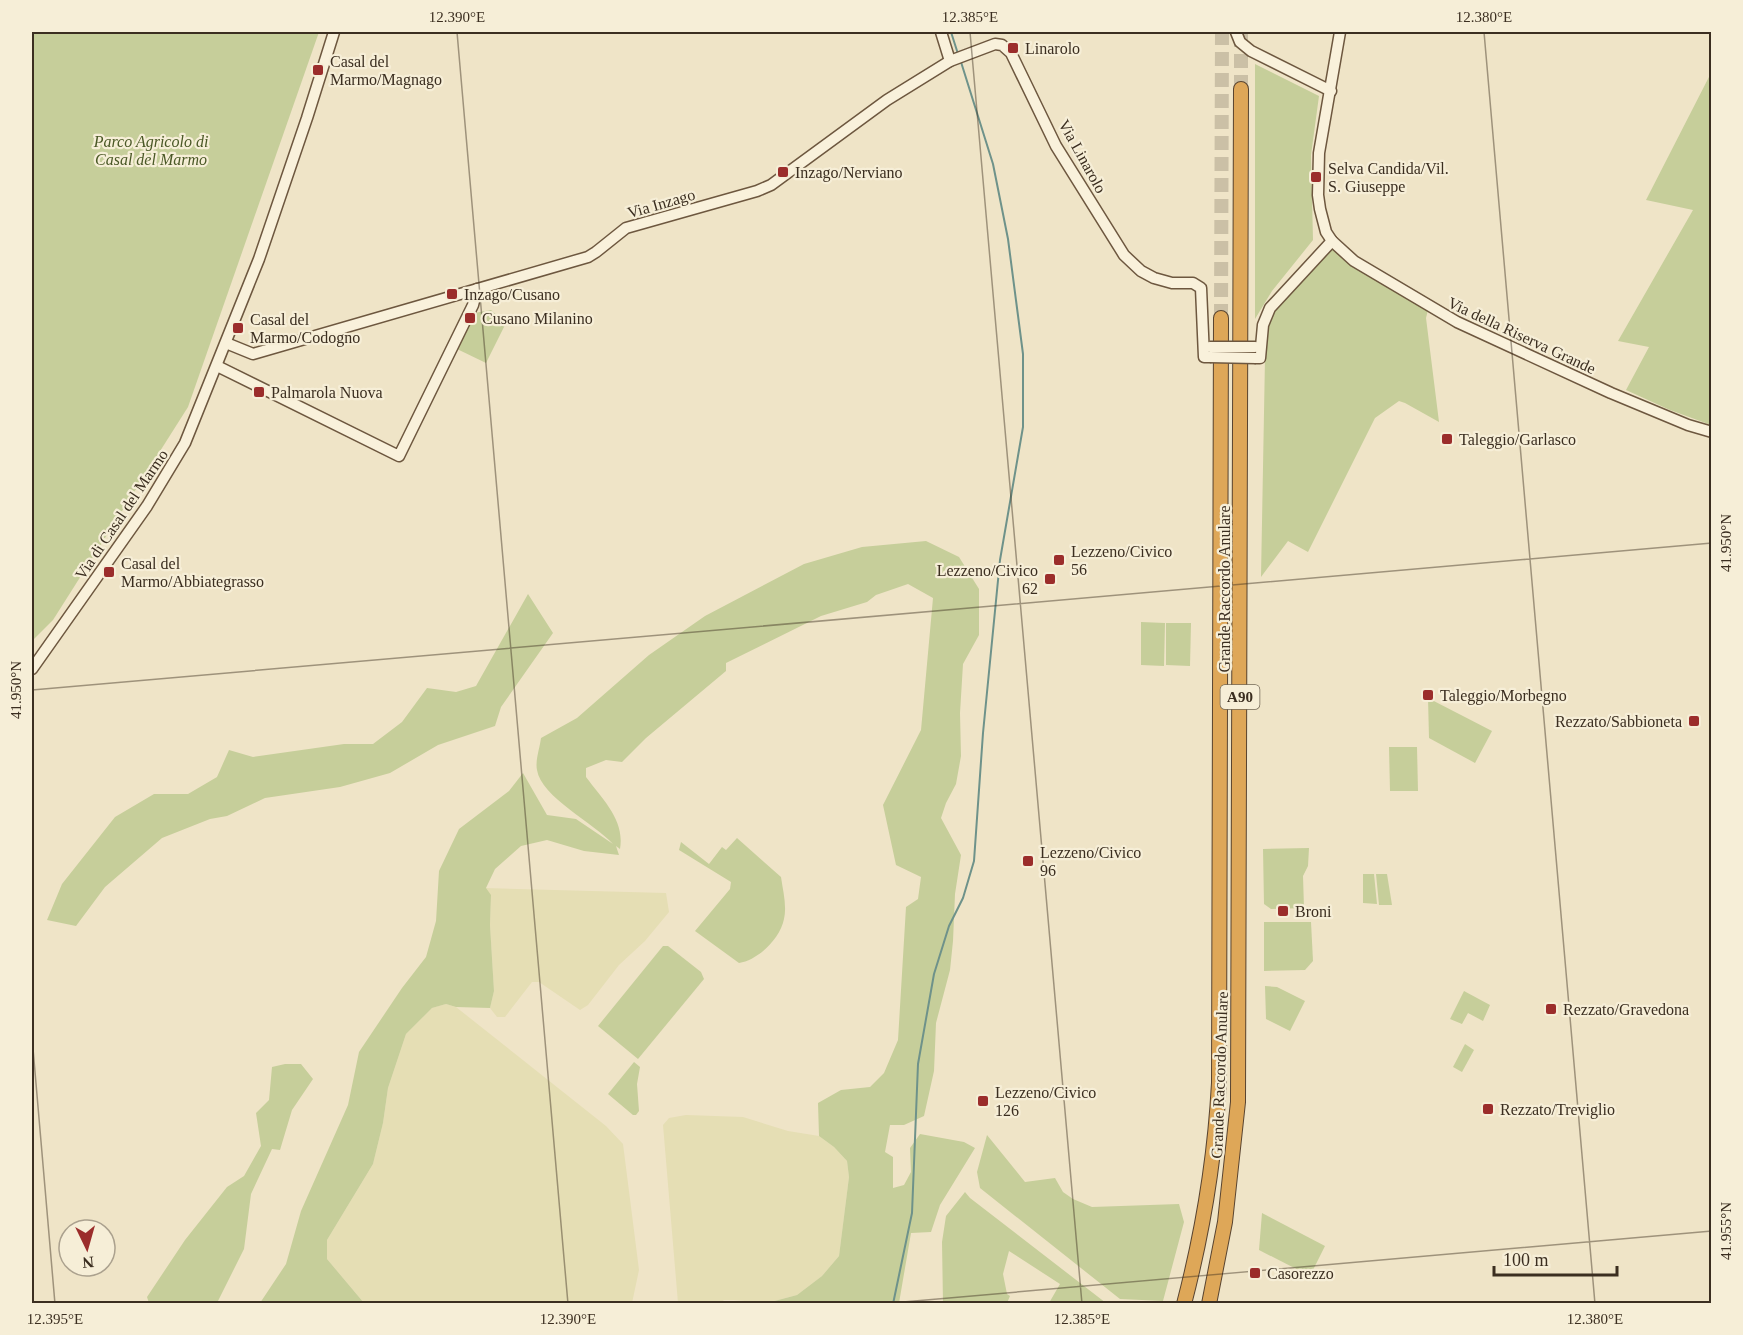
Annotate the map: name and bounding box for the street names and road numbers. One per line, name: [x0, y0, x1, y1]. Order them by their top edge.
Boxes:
street label: Via Linarolo: [1055, 117, 1110, 196]
street label: Via Inzago: [625, 186, 697, 222]
street label: Via della Riserva Grande: [1445, 294, 1598, 377]
street label: Via di Casal del Marmo: [72, 446, 171, 582]
street label: Grande Raccordo Anulare: [1216, 505, 1233, 673]
road number: A90: [1220, 685, 1260, 709]
street label: Grande Raccordo Anulare: [1208, 991, 1231, 1159]

